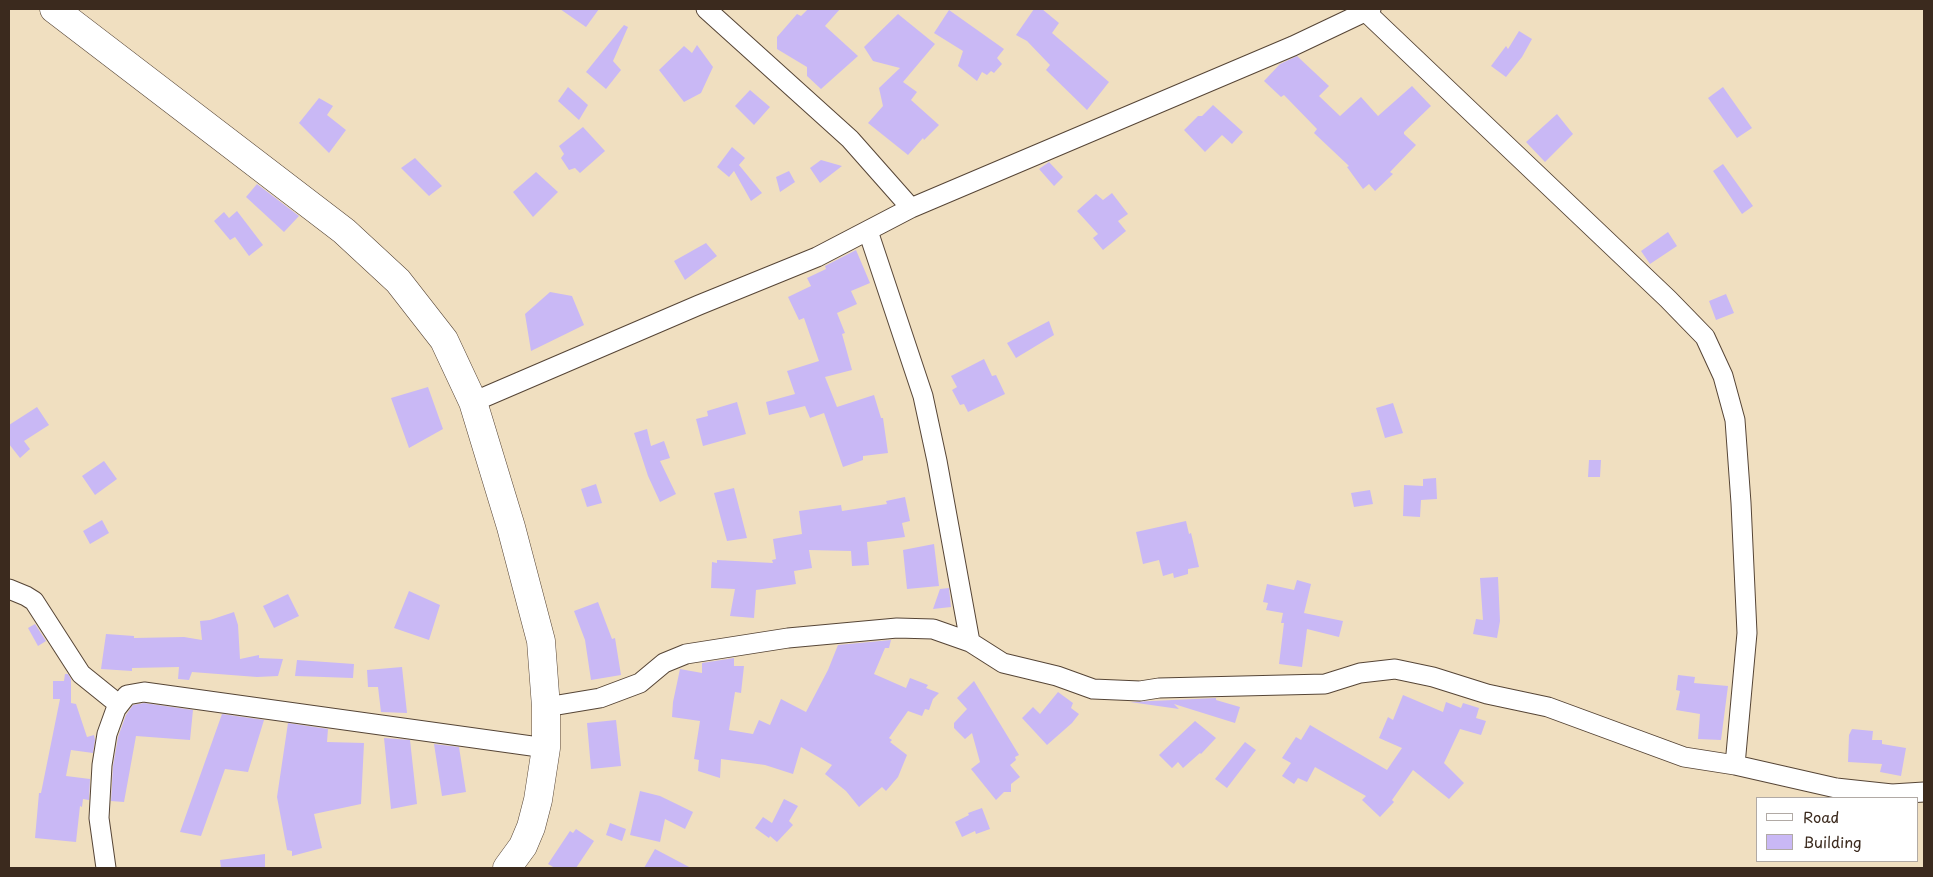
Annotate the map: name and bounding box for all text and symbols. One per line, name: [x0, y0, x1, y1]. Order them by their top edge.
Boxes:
legend: [1756, 797, 1918, 862]
text: Road: [1803, 805, 1839, 828]
text: Building: [1803, 830, 1862, 853]

